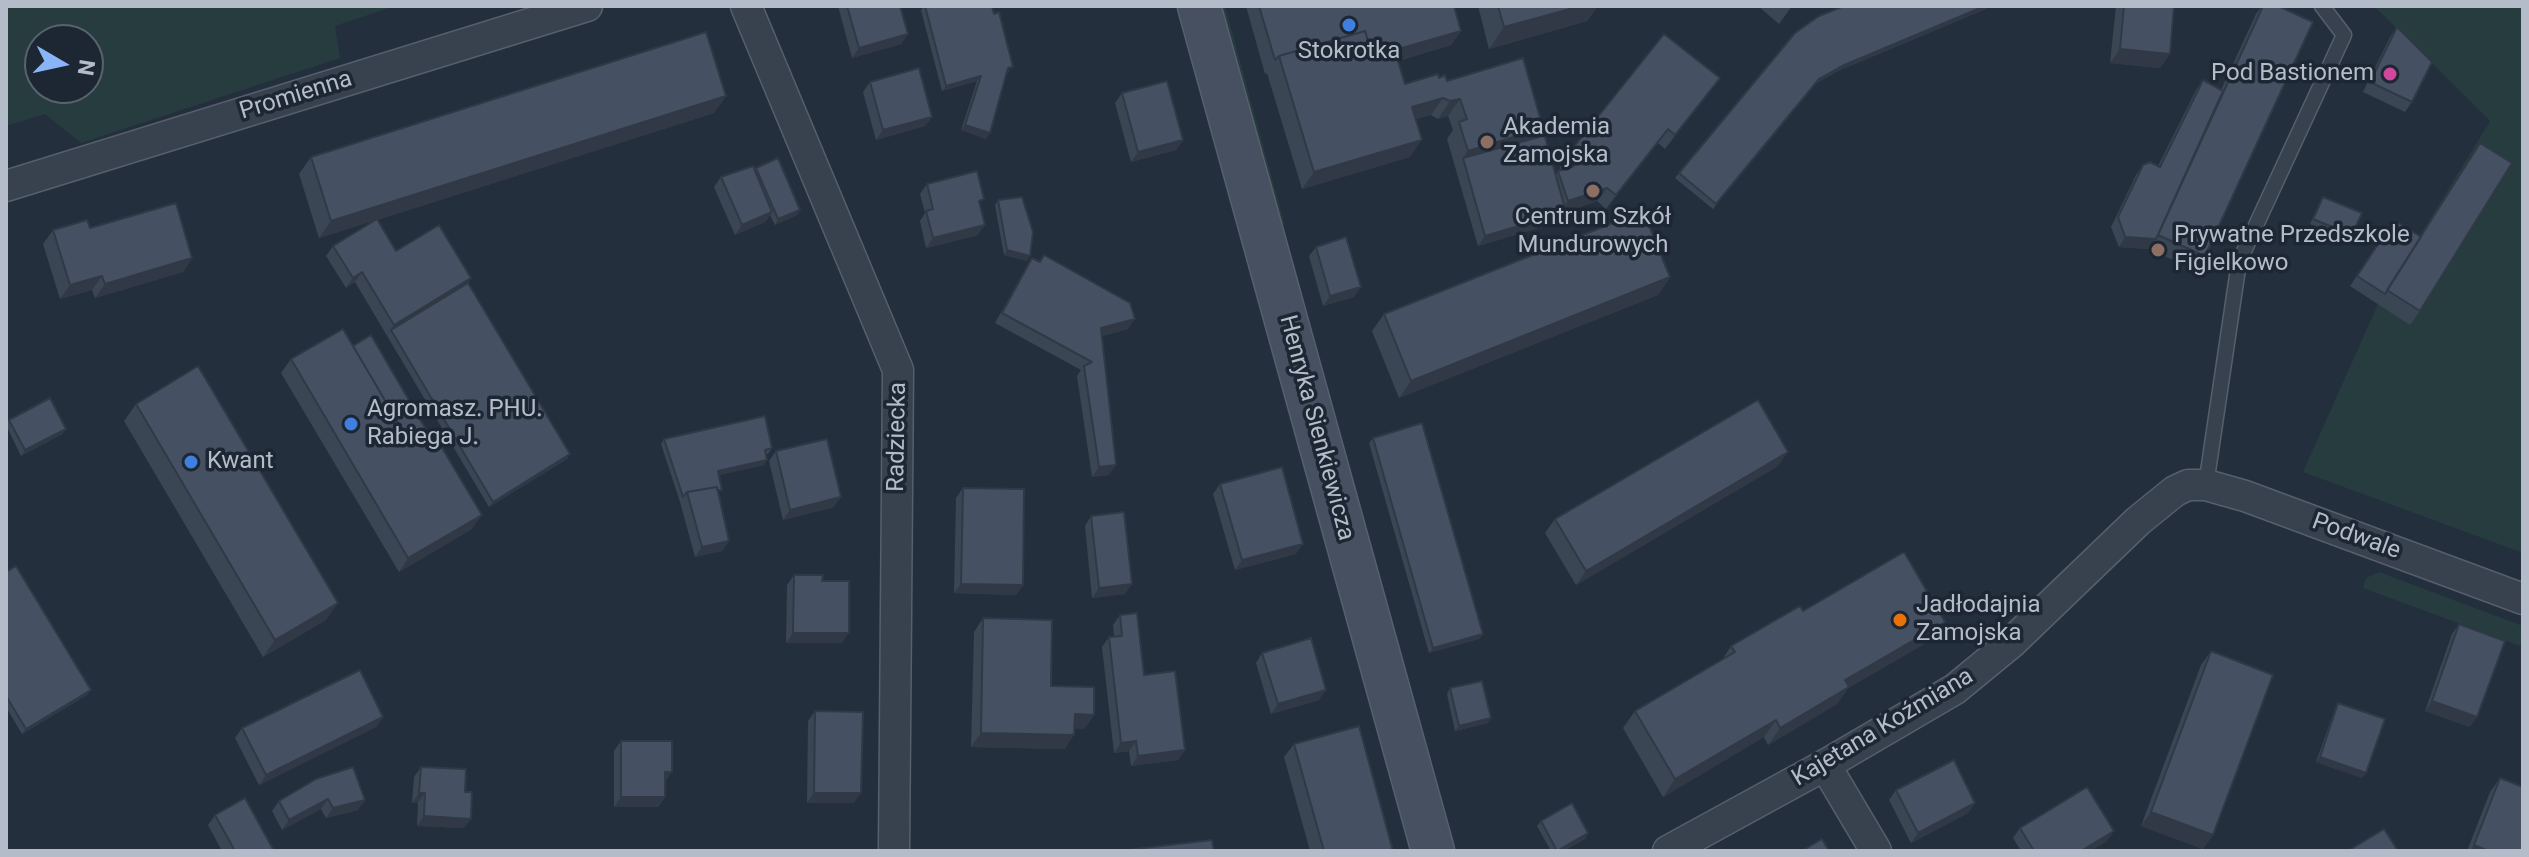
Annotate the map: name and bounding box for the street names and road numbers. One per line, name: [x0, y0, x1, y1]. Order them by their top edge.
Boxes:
street label: Promienna: [236, 65, 356, 127]
street label: Henryka Sienkiewicza: [1272, 312, 1360, 544]
street label: Radziecka: [883, 382, 913, 492]
street label: Podwale: [2308, 508, 2404, 566]
street label: Kajetana Koźmiana: [1787, 663, 1979, 793]

